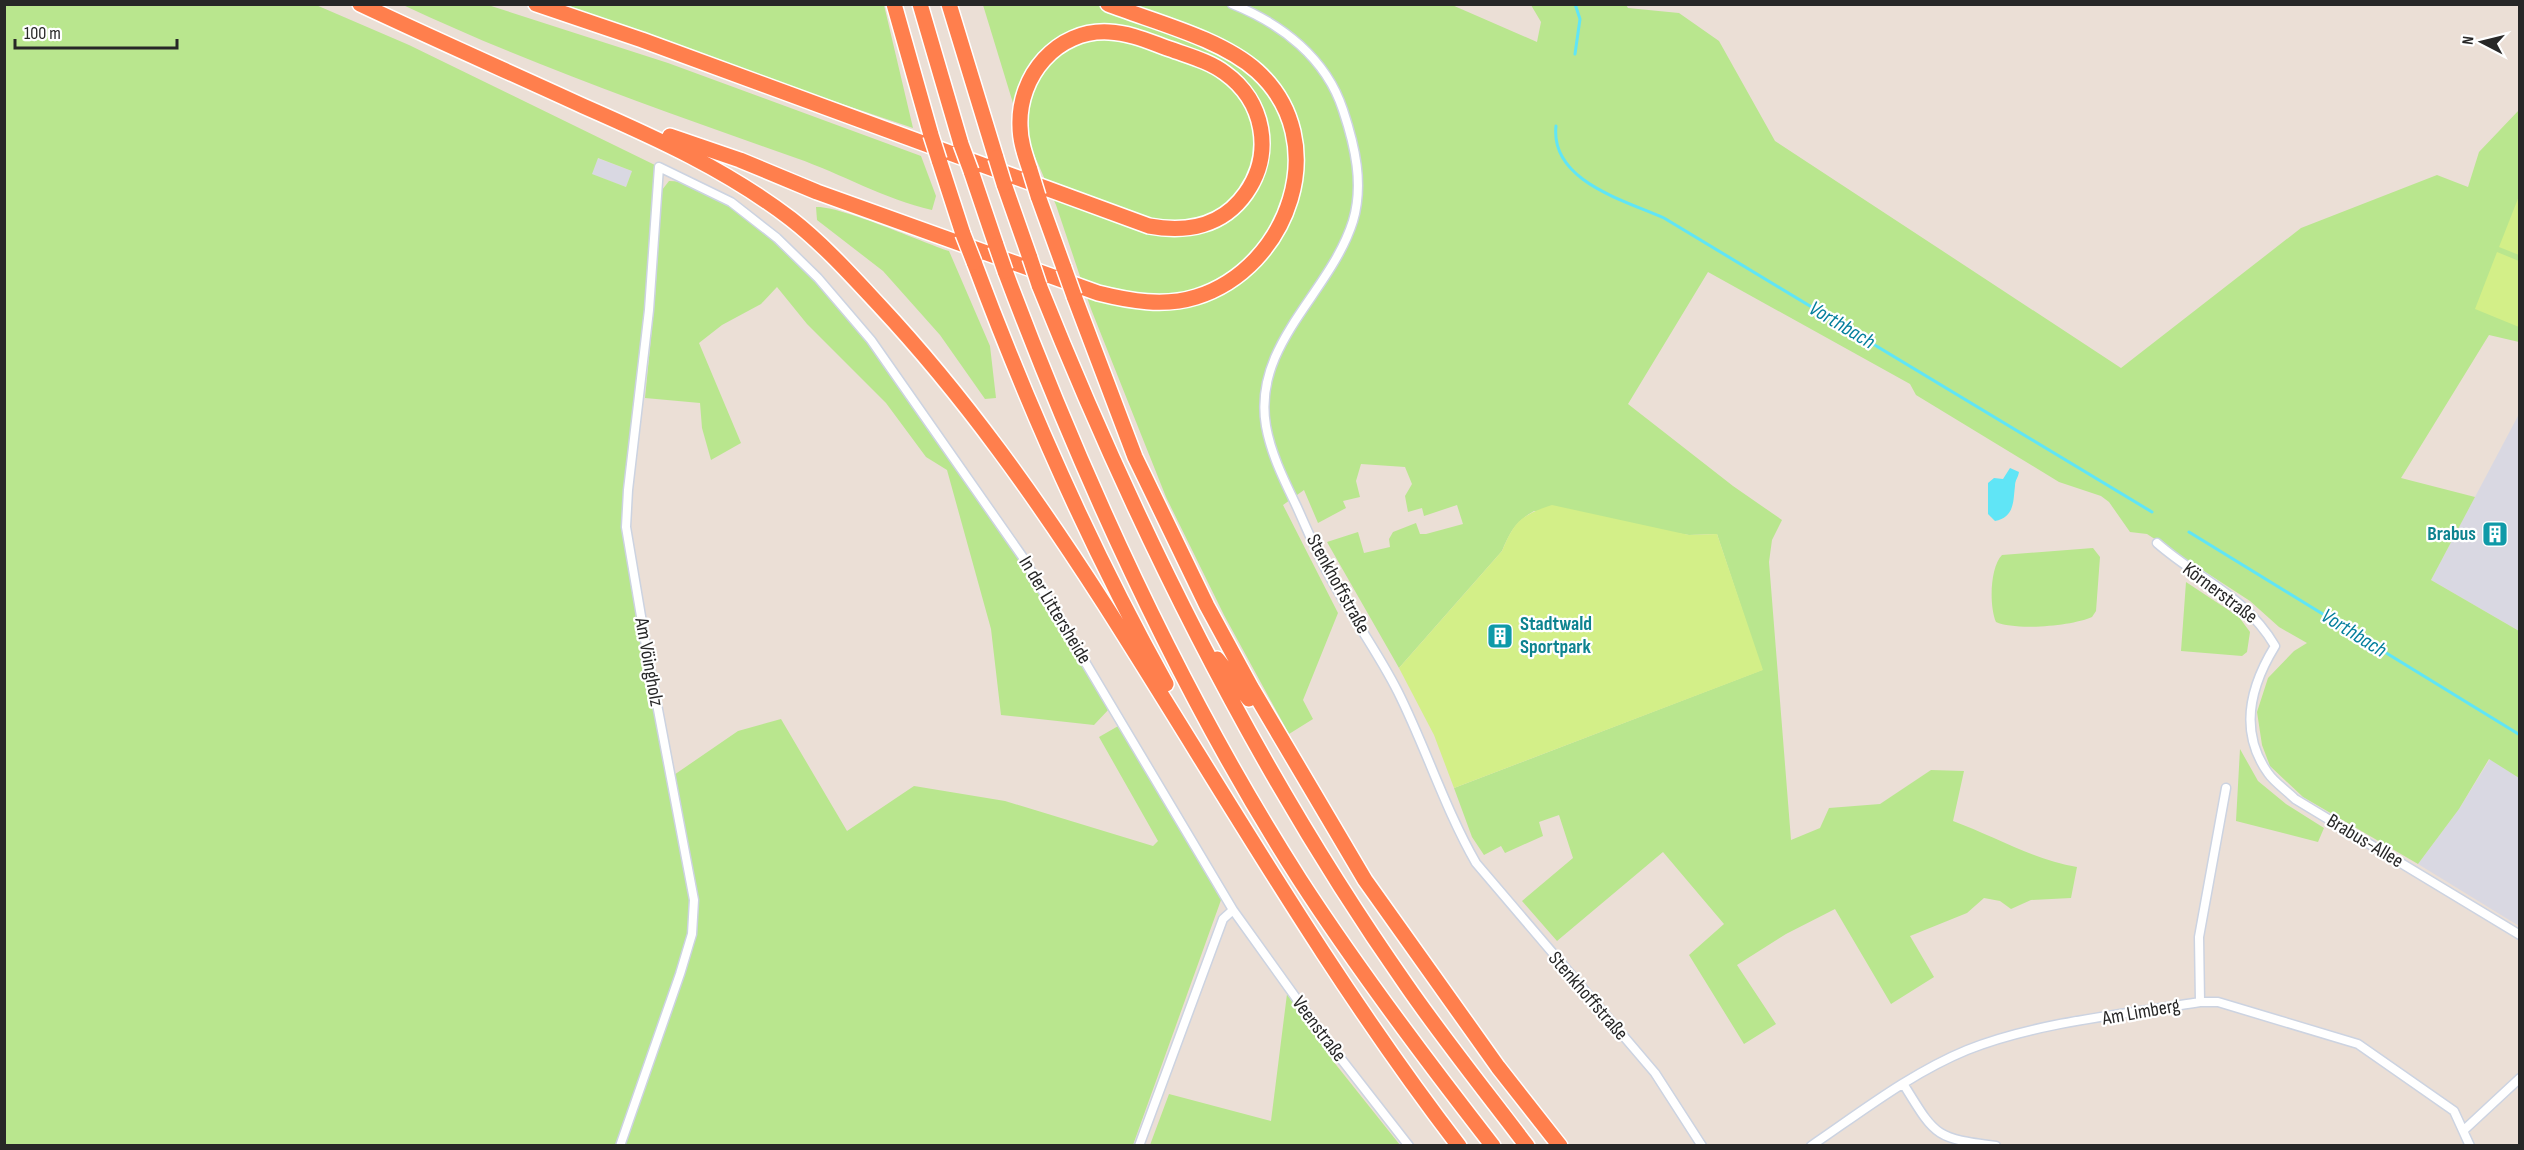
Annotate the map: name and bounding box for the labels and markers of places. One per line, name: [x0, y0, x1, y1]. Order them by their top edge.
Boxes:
building icon: Brabus: [2480, 519, 2510, 549]
place label: Brabus: [2427, 522, 2476, 546]
place label: Stadtwald Sportpark: [1520, 612, 1592, 659]
building icon: Stadtwald Sportpark: [1485, 621, 1515, 651]

